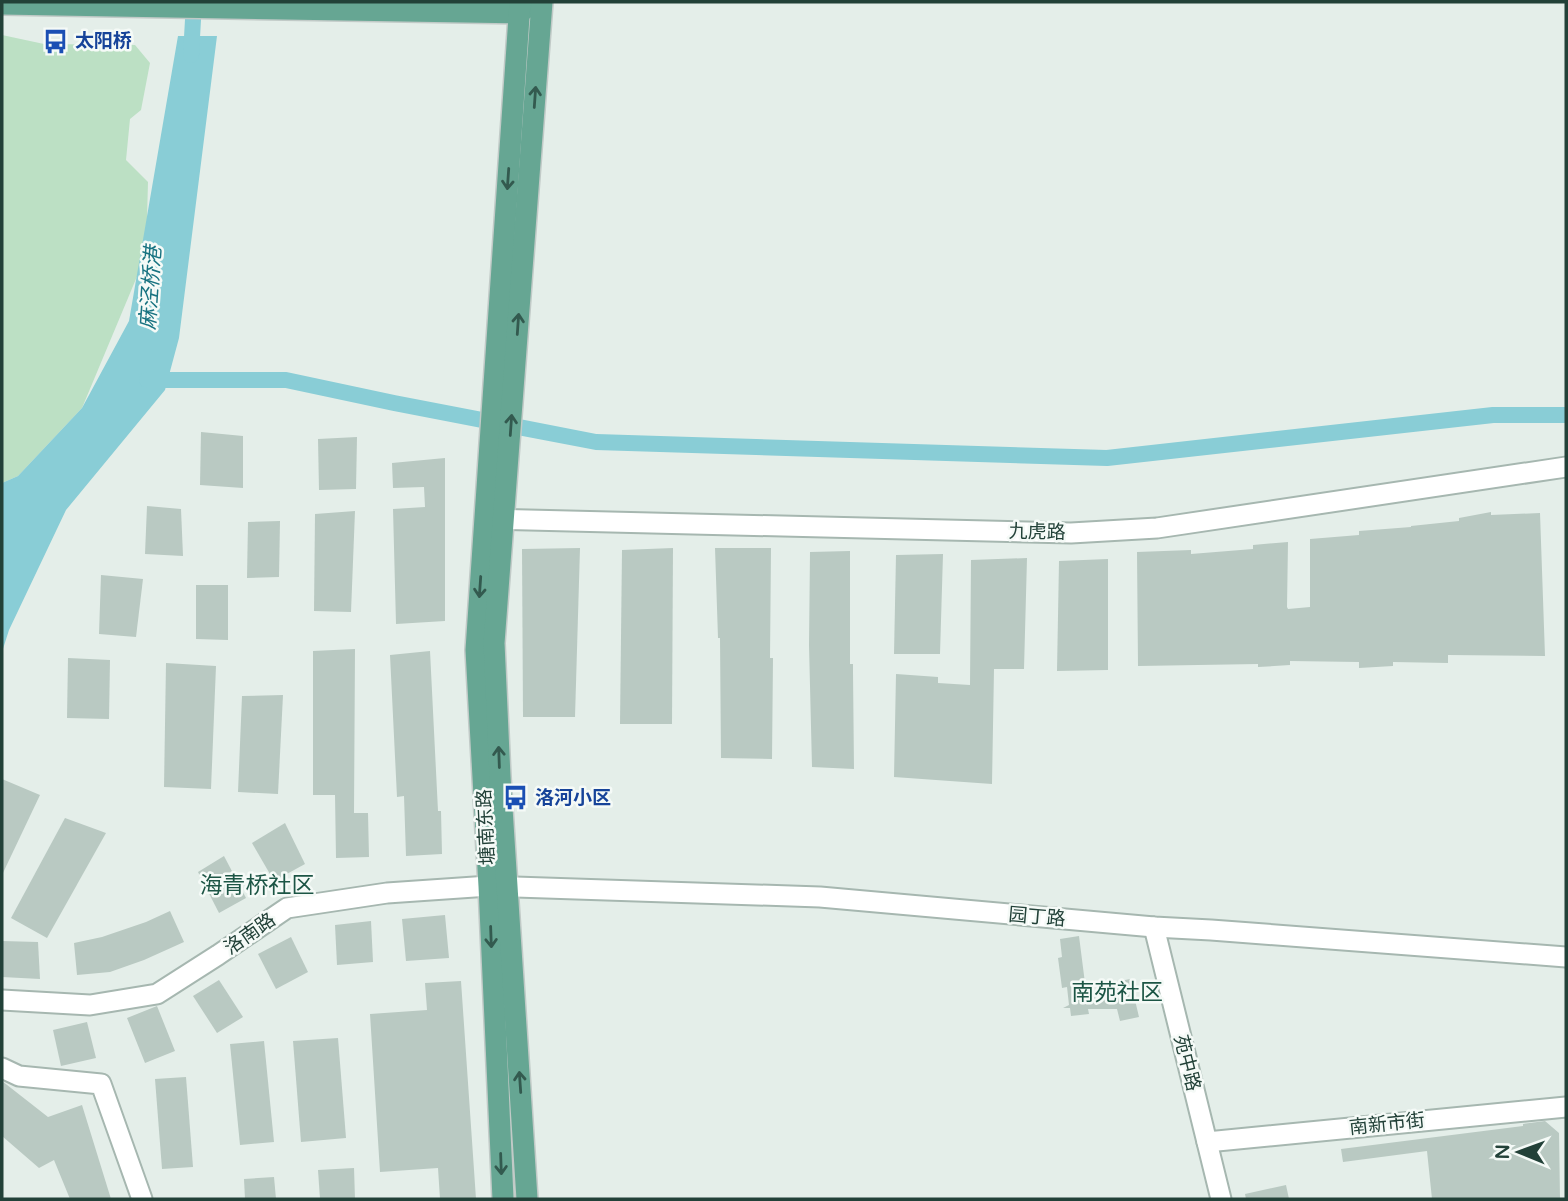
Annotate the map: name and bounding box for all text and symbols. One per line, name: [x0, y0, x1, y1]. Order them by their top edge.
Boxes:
bus stop icon: 太阳桥: [41, 27, 69, 55]
place label: 太阳桥: [75, 30, 132, 52]
one-way arrow: [529, 87, 542, 109]
one-way arrow: [501, 167, 514, 189]
water label: 麻泾桥港: [136, 242, 167, 331]
one-way arrow: [512, 314, 525, 336]
one-way arrow: [505, 415, 518, 437]
street label: 九虎路: [1008, 521, 1066, 543]
one-way arrow: [474, 575, 487, 598]
one-way arrow: [493, 746, 506, 769]
bus stop icon: 洛河小区: [501, 784, 529, 812]
place label: 洛河小区: [535, 787, 611, 809]
street label: 塘南东路: [473, 788, 499, 866]
district label: 海青桥社区: [200, 872, 315, 900]
street label: 园丁路: [1008, 904, 1066, 930]
street label: 洛南路: [220, 909, 280, 959]
one-way arrow: [485, 925, 498, 948]
district label: 南苑社区: [1071, 979, 1163, 1007]
street label: 苑中路: [1169, 1033, 1205, 1093]
one-way arrow: [513, 1071, 526, 1094]
street label: 南新市街: [1348, 1109, 1426, 1139]
north arrow: [1484, 1117, 1554, 1187]
text: N: [1492, 1144, 1514, 1160]
one-way arrow: [494, 1152, 507, 1175]

